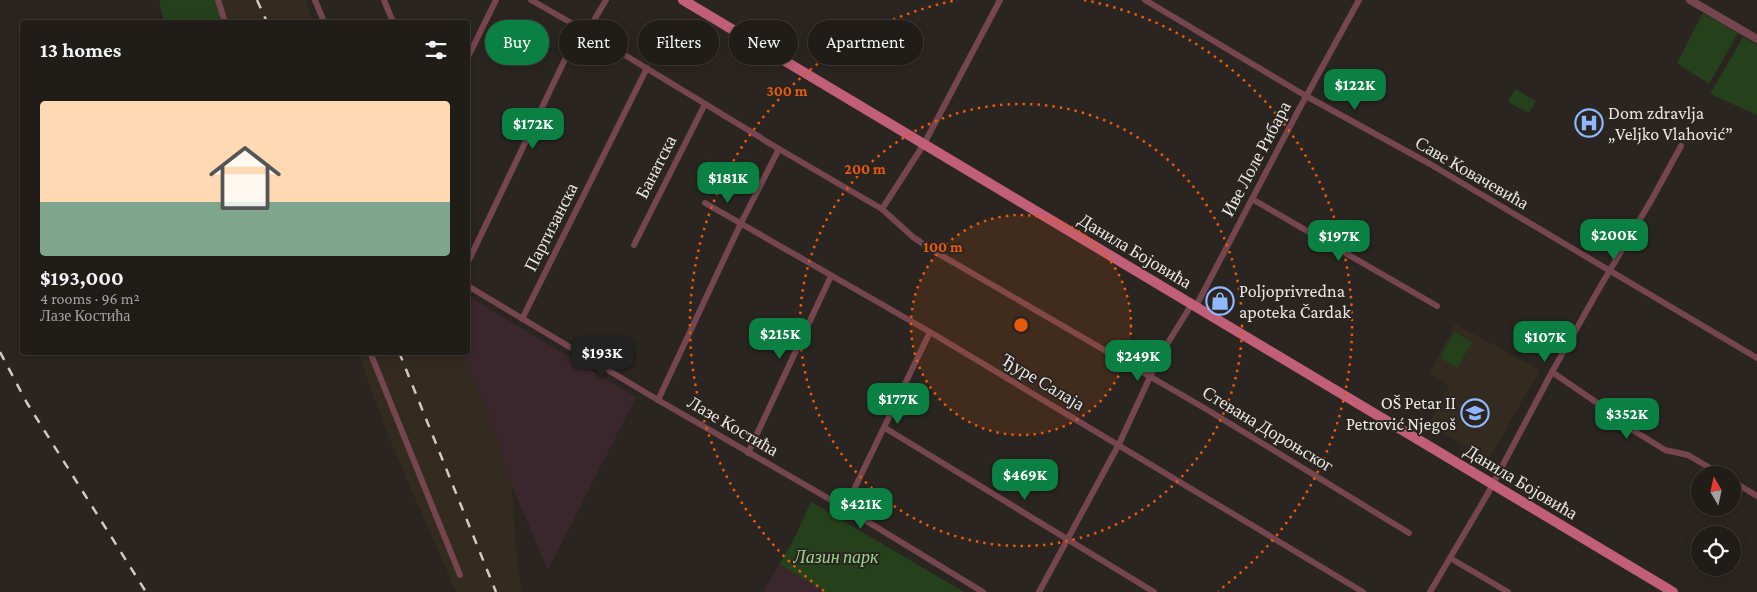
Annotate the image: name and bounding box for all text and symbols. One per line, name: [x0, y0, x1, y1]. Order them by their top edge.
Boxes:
chip: Buy: [485, 20, 549, 65]
chip: Rent: [559, 20, 628, 65]
chip: Filters: [638, 20, 719, 65]
chip: New: [729, 20, 798, 65]
chip: Apartment: [808, 20, 923, 65]
icon: filters: [422, 36, 450, 64]
text: 13 homes: [40, 38, 121, 62]
pin: $122K: [1320, 68, 1390, 111]
text: $122K: [1335, 76, 1375, 93]
text: 300 m: [766, 83, 808, 99]
street label: Иве Лоле Рибара: [1217, 98, 1295, 220]
place label: Dom zdravlja „Veljko Vlahović”: [1608, 103, 1733, 145]
pin: $172K: [498, 108, 568, 150]
hospital icon: Dom zdravlja „Veljko Vlahović”: [1574, 108, 1604, 138]
text: $172K: [513, 115, 553, 132]
street label: Банатска: [632, 132, 680, 202]
street label: Саве Ковачевића: [1412, 132, 1532, 214]
icon: home: [200, 133, 290, 223]
text: 200 m: [844, 161, 886, 177]
pin: $181K: [693, 162, 763, 204]
text: $181K: [708, 169, 748, 186]
street label: Партизанска: [520, 179, 582, 275]
street label: Данила Бојовића: [1075, 209, 1195, 293]
pin: $200K: [1579, 218, 1649, 261]
pin: $197K: [1304, 220, 1374, 262]
text: $200K: [1591, 226, 1637, 243]
text: $197K: [1319, 227, 1359, 244]
text: 100 m: [923, 239, 963, 255]
text: $193,000: [40, 266, 124, 290]
place label: Poljoprivredna apoteka Čardak: [1239, 281, 1351, 322]
shop icon: Poljoprivredna apoteka Čardak: [1205, 286, 1235, 316]
text: 4 rooms · 96 m²: [40, 290, 140, 307]
text: Лазе Костића: [40, 307, 130, 324]
centre of rings: [1012, 316, 1030, 334]
pin: $215K: [745, 318, 815, 360]
pin: $107K: [1510, 320, 1580, 363]
text: $215K: [760, 325, 800, 342]
text: $107K: [1524, 328, 1566, 345]
pin: $193K: [567, 336, 637, 379]
pin: $249K: [1103, 340, 1173, 382]
text: $193K: [582, 344, 622, 361]
text: $249K: [1116, 347, 1160, 364]
street label: Ђуре Салаја: [998, 349, 1088, 415]
pin: $177K: [863, 382, 933, 425]
street label: Стевана Дороњског: [1199, 382, 1337, 476]
text: $177K: [878, 390, 918, 407]
street label: Лазе Костића: [684, 392, 782, 460]
place label: OŠ Petar II Petrović Njegoš: [1346, 393, 1456, 435]
school or university icon: OŠ Petar II Petrović Njegoš: [1460, 398, 1490, 428]
pin: $352K: [1592, 398, 1662, 440]
text: $352K: [1606, 405, 1648, 422]
street label: Данила Бојовића: [1461, 440, 1581, 524]
pin: $469K: [990, 458, 1060, 501]
text: $469K: [1003, 466, 1047, 483]
north arrow: [1691, 466, 1741, 516]
map controls: [1691, 466, 1741, 576]
pin: $421K: [826, 488, 896, 530]
text: $421K: [841, 495, 881, 512]
button: locate: [1691, 526, 1741, 576]
park label: Лазин парк: [793, 547, 879, 567]

